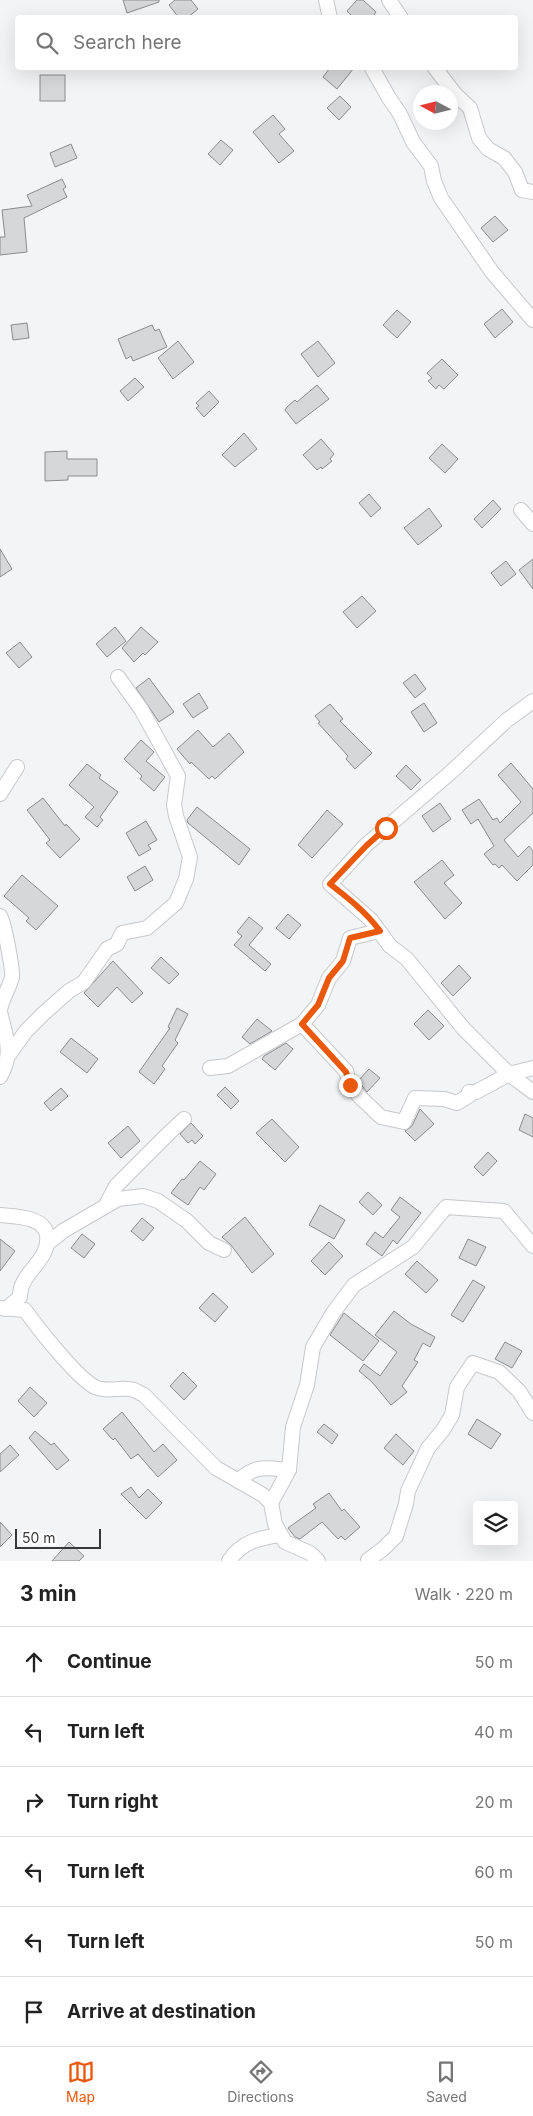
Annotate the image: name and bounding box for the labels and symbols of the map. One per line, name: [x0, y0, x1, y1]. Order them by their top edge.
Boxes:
north arrow: [413, 85, 458, 130]
route start: [375, 817, 398, 840]
route end: [339, 1074, 362, 1097]
scale bar: [15, 1526, 101, 1549]

